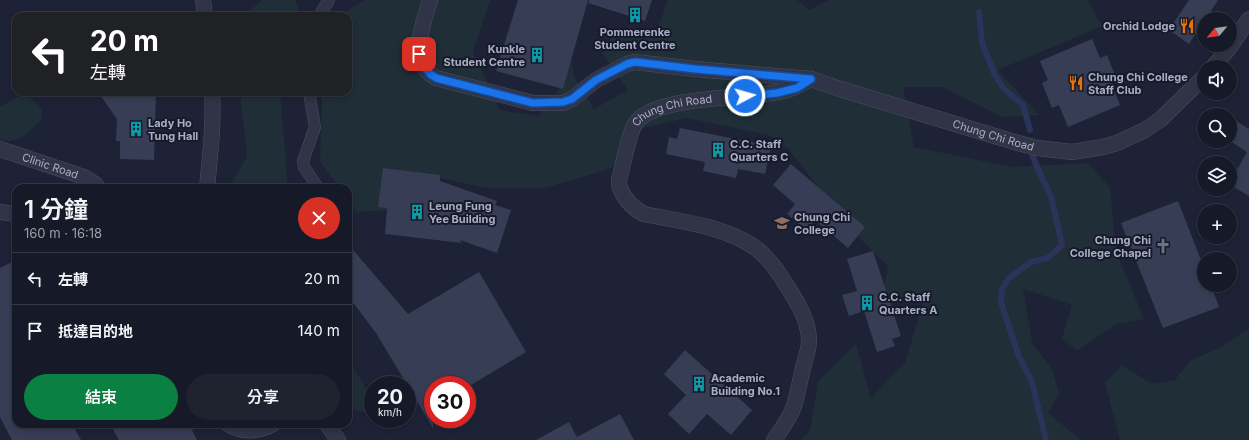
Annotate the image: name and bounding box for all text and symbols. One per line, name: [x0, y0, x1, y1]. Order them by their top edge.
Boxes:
building icon: Pommerenke Student Centre: [626, 6, 644, 24]
north arrow: [1197, 12, 1237, 52]
map controls: [1197, 12, 1237, 292]
restaurant icon: Orchid Lodge: [1178, 17, 1196, 35]
place label: Orchid Lodge: [1103, 19, 1175, 33]
text: 20 m: [90, 24, 159, 58]
place label: Pommerenke Student Centre: [594, 25, 676, 52]
icon: left: [24, 28, 76, 80]
pin: [402, 37, 436, 71]
place label: Kunkle Student Centre: [444, 42, 525, 69]
icon: arrive: [408, 43, 430, 65]
building icon: Kunkle Student Centre: [528, 46, 546, 64]
button: sound: [1197, 60, 1237, 100]
text: 左轉: [90, 62, 126, 83]
place label: Chung Chi College Staff Club: [1088, 70, 1188, 97]
restaurant icon: Chung Chi College Staff Club: [1067, 74, 1085, 92]
position arrow: [724, 75, 766, 117]
street label: Chung Chi Road: [629, 92, 713, 129]
button: search: [1197, 108, 1237, 148]
place label: Lady Ho Tung Hall: [148, 116, 198, 143]
street label: Chung Chi Road: [951, 117, 1036, 154]
building icon: Lady Ho Tung Hall: [127, 120, 145, 138]
place label: C.C. Staff Quarters C: [730, 137, 788, 164]
building icon: C.C. Staff Quarters C: [709, 141, 727, 159]
street label: Clinic Road: [20, 150, 80, 182]
button: layers: [1197, 156, 1237, 196]
text: 1 分鐘: [24, 195, 88, 224]
button: close: [298, 197, 340, 239]
place label: Leung Fung Yee Building: [429, 199, 495, 226]
building icon: Leung Fung Yee Building: [408, 203, 426, 221]
button: +: [1197, 204, 1237, 244]
place label: Chung Chi College: [794, 210, 850, 237]
school or university icon: Chung Chi College: [773, 214, 791, 232]
text: 160 m · 16:18: [24, 225, 102, 241]
place label: Chung Chi College Chapel: [1070, 233, 1151, 260]
church icon: Chung Chi College Chapel: [1154, 237, 1172, 255]
button: −: [1197, 252, 1237, 292]
icon: left: [24, 268, 46, 290]
text: 20 m: [304, 269, 340, 288]
text: 左轉: [58, 270, 88, 289]
place label: C.C. Staff Quarters A: [879, 290, 937, 317]
building icon: C.C. Staff Quarters A: [858, 294, 876, 312]
icon: arrive: [24, 320, 46, 342]
text: 140 m: [297, 321, 340, 340]
text: 抵達目的地: [58, 322, 133, 341]
place label: Academic Building No.1: [711, 371, 780, 398]
button: 結束: [24, 374, 178, 420]
button: 分享: [186, 374, 340, 420]
building icon: Academic Building No.1: [690, 375, 708, 393]
speed limit sign: 30: [424, 376, 476, 428]
text: 20: [377, 385, 403, 409]
text: km/h: [378, 406, 402, 418]

